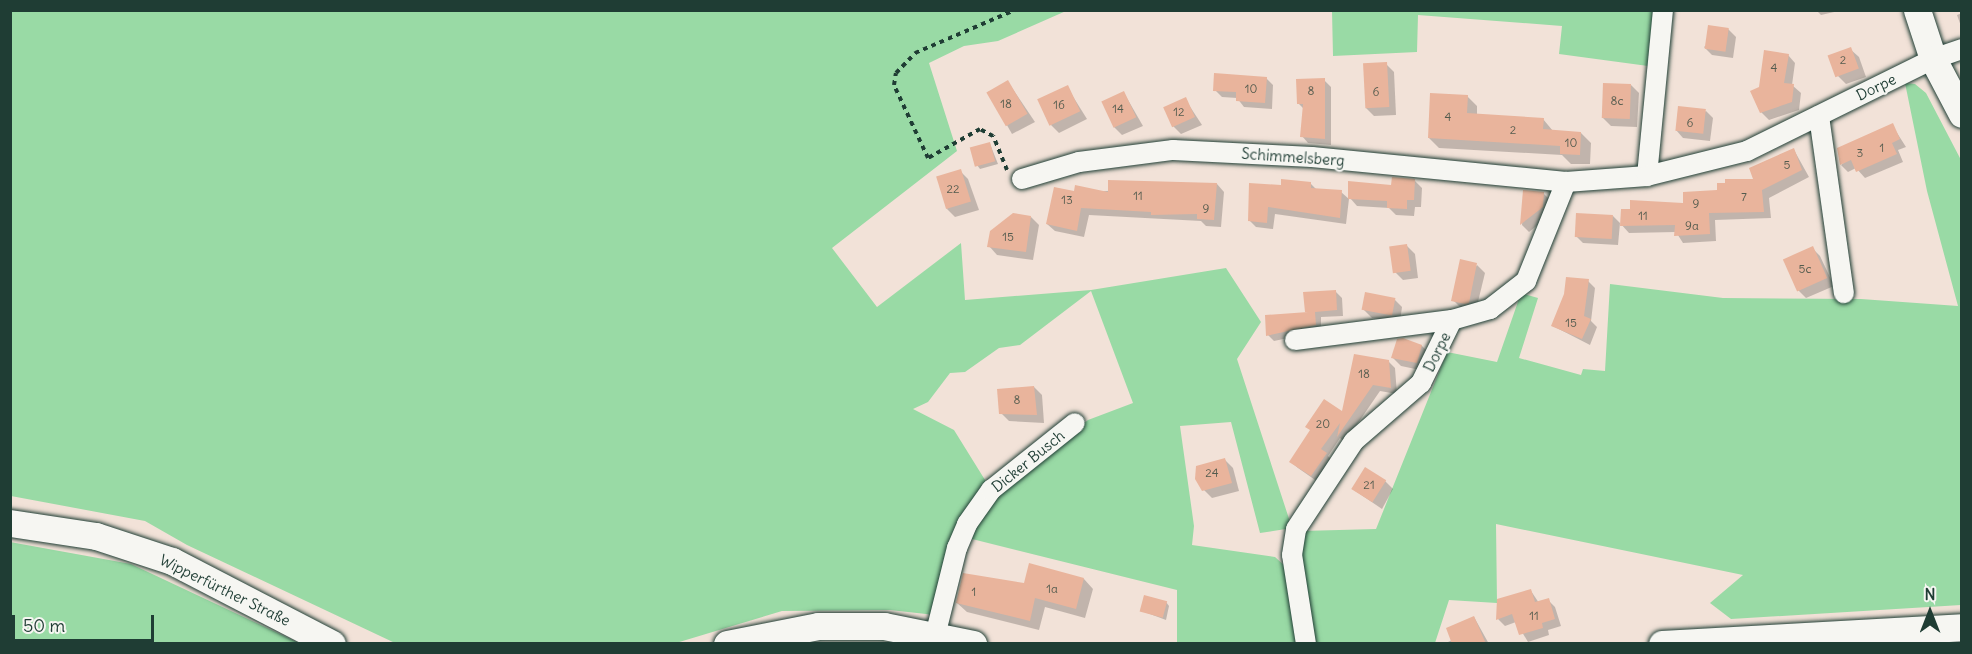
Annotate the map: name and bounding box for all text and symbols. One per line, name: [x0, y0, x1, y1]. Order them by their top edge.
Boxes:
house number: 2: [1840, 53, 1846, 67]
house number: 4: [1771, 61, 1777, 75]
street label: Dorpe: [1853, 70, 1899, 104]
house number: 10: [1245, 82, 1257, 96]
house number: 8: [1308, 84, 1314, 98]
house number: 6: [1373, 85, 1379, 99]
house number: 8c: [1610, 94, 1624, 108]
house number: 18: [1000, 97, 1012, 111]
house number: 16: [1053, 98, 1065, 112]
house number: 14: [1112, 102, 1124, 116]
house number: 12: [1173, 105, 1185, 119]
house number: 4: [1445, 110, 1451, 124]
house number: 6: [1687, 116, 1693, 130]
house number: 2: [1510, 123, 1516, 137]
house number: 10: [1565, 136, 1577, 150]
house number: 1: [1880, 141, 1884, 155]
street label: Schimmelsberg: [1241, 144, 1345, 170]
house number: 3: [1857, 146, 1863, 160]
house number: 5: [1784, 158, 1790, 172]
house number: 22: [946, 182, 960, 196]
house number: 11: [1133, 189, 1143, 203]
house number: 7: [1741, 190, 1747, 204]
house number: 13: [1061, 193, 1073, 207]
house number: 9: [1693, 197, 1699, 211]
house number: 9: [1203, 202, 1209, 216]
house number: 11: [1638, 209, 1648, 223]
house number: 9a: [1685, 219, 1699, 233]
house number: 15: [1002, 230, 1014, 244]
house number: 5c: [1798, 262, 1812, 276]
house number: 15: [1565, 316, 1577, 330]
street label: Dorpe: [1420, 329, 1454, 375]
house number: 18: [1358, 367, 1370, 381]
house number: 8: [1014, 393, 1020, 407]
house number: 20: [1316, 417, 1330, 431]
street label: Dicker Busch: [988, 426, 1068, 496]
house number: 24: [1205, 466, 1219, 480]
house number: 21: [1363, 478, 1375, 492]
street label: Wipperfürther Straße: [157, 550, 293, 630]
house number: 1a: [1046, 582, 1058, 596]
north arrow: [1900, 582, 1960, 642]
text: N: [1924, 584, 1936, 604]
house number: 1: [972, 585, 976, 599]
scale bar: [15, 603, 158, 641]
house number: 11: [1529, 609, 1539, 623]
text: 50 m: [23, 614, 65, 637]

